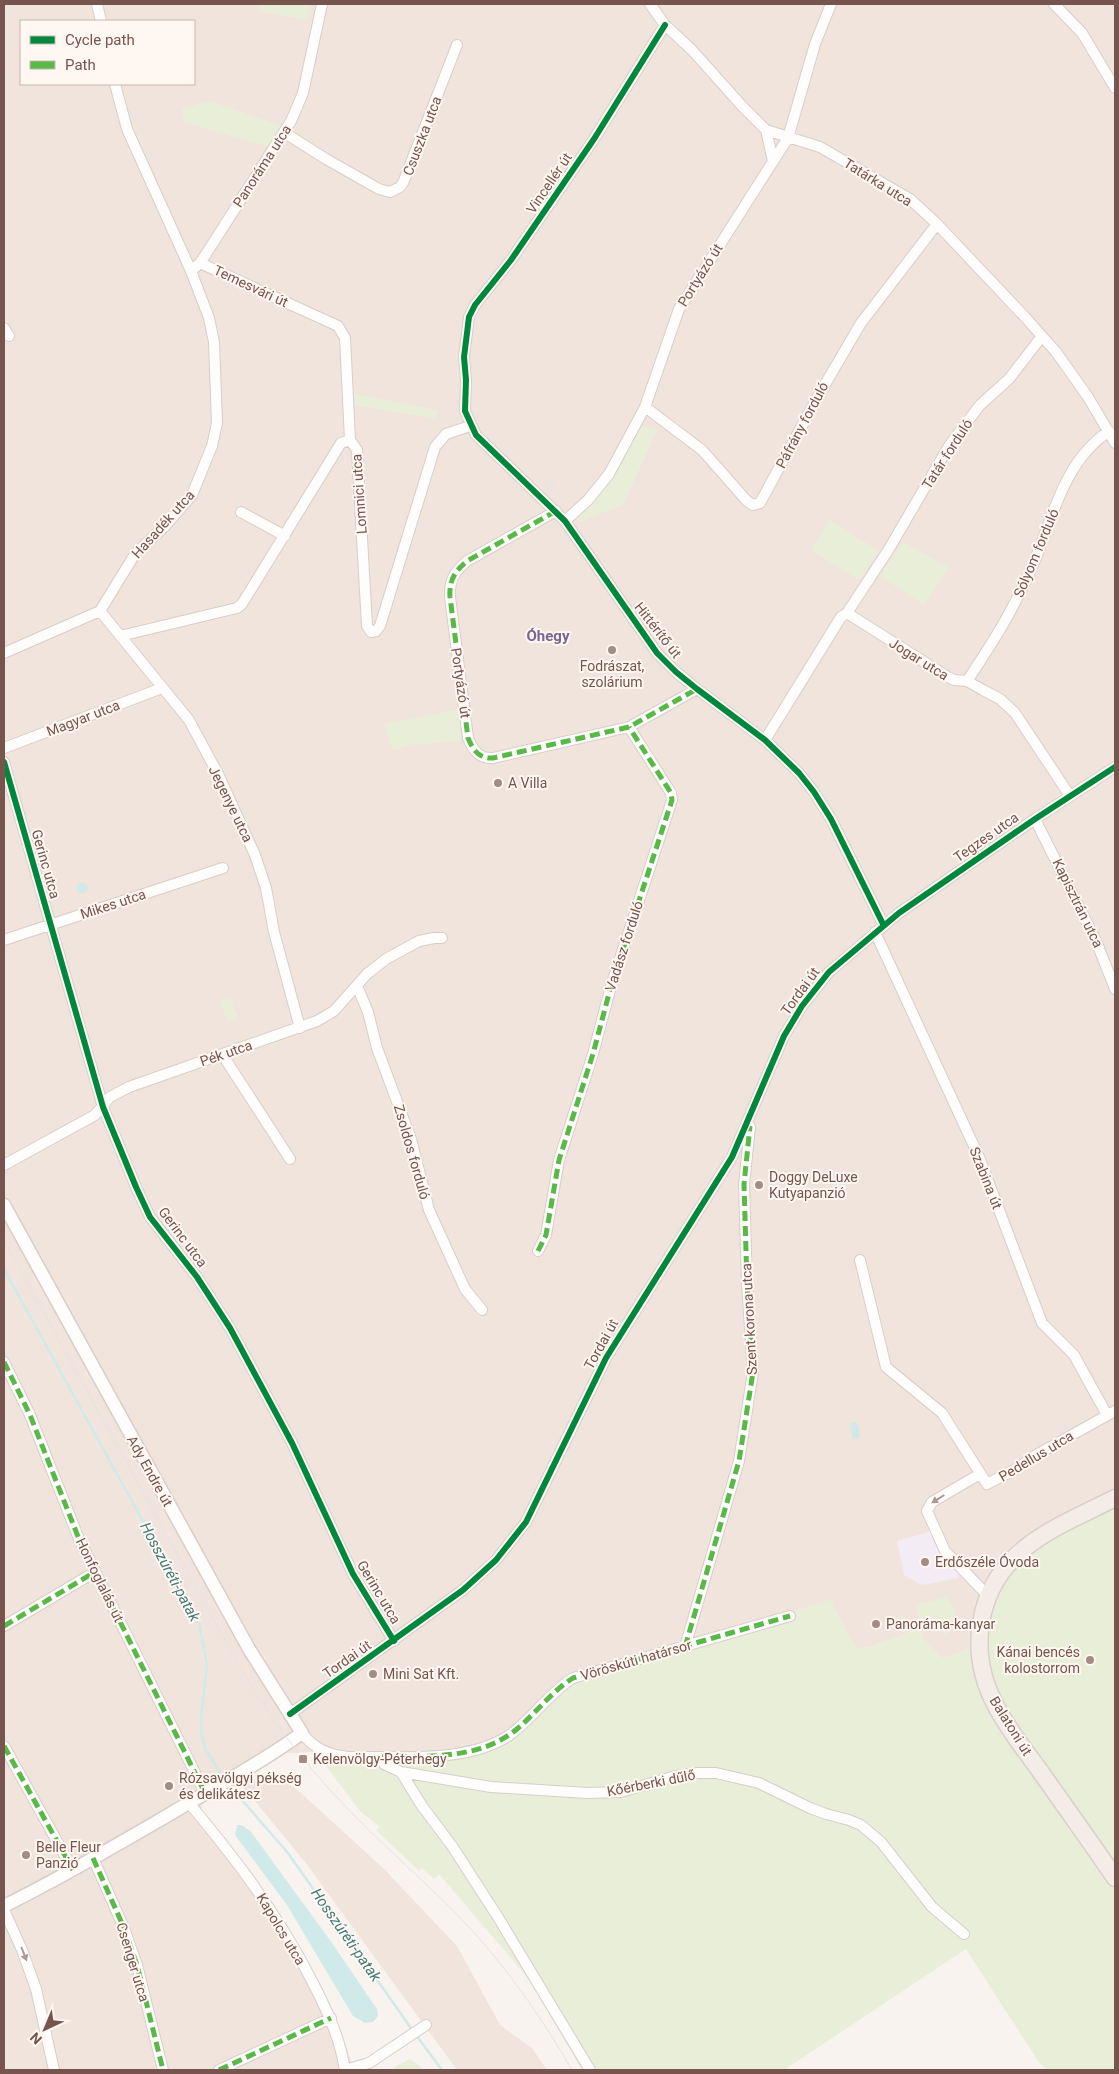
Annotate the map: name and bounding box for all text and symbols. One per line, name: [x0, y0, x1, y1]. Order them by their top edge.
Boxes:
legend: [20, 20, 195, 85]
text: Cycle path: [65, 31, 135, 49]
text: Path: [65, 56, 96, 74]
street label: Csuszka utca: [400, 94, 444, 178]
street label: Panoráma utca: [229, 122, 295, 210]
street label: Vincellér út: [523, 149, 575, 216]
street label: Tatárka utca: [841, 155, 915, 209]
street label: Portyázó út: [674, 240, 726, 309]
street label: Temesvári út: [211, 262, 291, 310]
street label: Páfrány forduló: [772, 379, 832, 471]
street label: Tatár forduló: [918, 416, 976, 492]
street label: Lomnici utca: [348, 453, 370, 535]
street label: Hasadék utca: [128, 487, 198, 561]
street label: Sólyom forduló: [1010, 506, 1062, 600]
street label: Hittérítő út: [631, 599, 685, 661]
district label: Óhegy: [527, 627, 570, 645]
street label: Jogar utca: [886, 635, 952, 683]
marker: Fodrászat, szolárium: [606, 644, 618, 656]
street label: Portyázó út: [448, 647, 474, 720]
place label: Fodrászat, szolárium: [580, 658, 645, 690]
street label: Magyar utca: [44, 697, 122, 739]
street label: Jegenye utca: [206, 763, 256, 845]
place label: A Villa: [508, 775, 547, 791]
marker: A Villa: [492, 777, 504, 789]
street label: Tegzes utca: [951, 809, 1021, 865]
street label: Gerinc utca: [29, 828, 63, 900]
street label: Kapisztrán utca: [1050, 856, 1106, 950]
street label: Mikes utca: [78, 886, 148, 922]
street label: Vadász forduló: [602, 899, 646, 993]
street label: Tordai út: [777, 964, 823, 1018]
street label: Pék utca: [198, 1037, 254, 1069]
street label: Zsoldos forduló: [391, 1103, 433, 1201]
street label: Szabina út: [966, 1145, 1006, 1212]
place label: Doggy DeLuxe Kutyapanzió: [769, 1169, 858, 1201]
marker: Doggy DeLuxe Kutyapanzió: [753, 1179, 765, 1191]
street label: Gerinc utca: [155, 1204, 211, 1270]
street label: Szent korona utca: [738, 1263, 760, 1375]
street label: Tordai út: [581, 1316, 622, 1372]
street label: Pedellus utca: [996, 1428, 1076, 1484]
street label: Ady Endre út: [124, 1433, 176, 1510]
one-way arrow: [932, 1494, 945, 1504]
water label: Hosszúréti-patak: [136, 1519, 204, 1625]
street label: Honfoglalás út: [73, 1535, 127, 1625]
place label: Erdőszéle Óvoda: [935, 1553, 1039, 1570]
marker: Erdőszéle Óvoda: [919, 1556, 931, 1568]
street label: Gerinc utca: [354, 1557, 404, 1627]
place label: Panoráma-kanyar: [886, 1616, 996, 1632]
marker: Panoráma-kanyar: [870, 1618, 882, 1630]
street label: Tordai út: [320, 1636, 374, 1681]
street label: Vöröskúti határsor: [579, 1636, 694, 1684]
place label: Kánai bencés kolostorrom: [996, 1644, 1080, 1676]
marker: Kánai bencés kolostorrom: [1084, 1654, 1096, 1666]
place label: Mini Sat Kft.: [383, 1666, 459, 1682]
marker: Mini Sat Kft.: [367, 1668, 379, 1680]
street label: Balatoni út: [987, 1693, 1036, 1759]
place label: Kelenvölgy-Péterhegy: [313, 1751, 447, 1767]
marker: Kelenvölgy-Péterhegy: [297, 1753, 309, 1765]
street label: Kőérberki dűlő: [605, 1767, 697, 1799]
place label: Rózsavölgyi pékség és delikátesz: [179, 1770, 302, 1802]
marker: Rózsavölgyi pékség és delikátesz: [163, 1780, 175, 1792]
place label: Belle Fleur Panzió: [36, 1839, 101, 1871]
marker: Belle Fleur Panzió: [20, 1849, 32, 1861]
water label: Hosszúréti-patak: [307, 1885, 385, 1986]
street label: Kapolcs utca: [253, 1890, 309, 1968]
street label: Csenger utca: [113, 1920, 153, 2004]
one-way arrow: [21, 1947, 28, 1962]
north arrow: [20, 2004, 70, 2054]
text: N: [27, 2029, 45, 2048]

